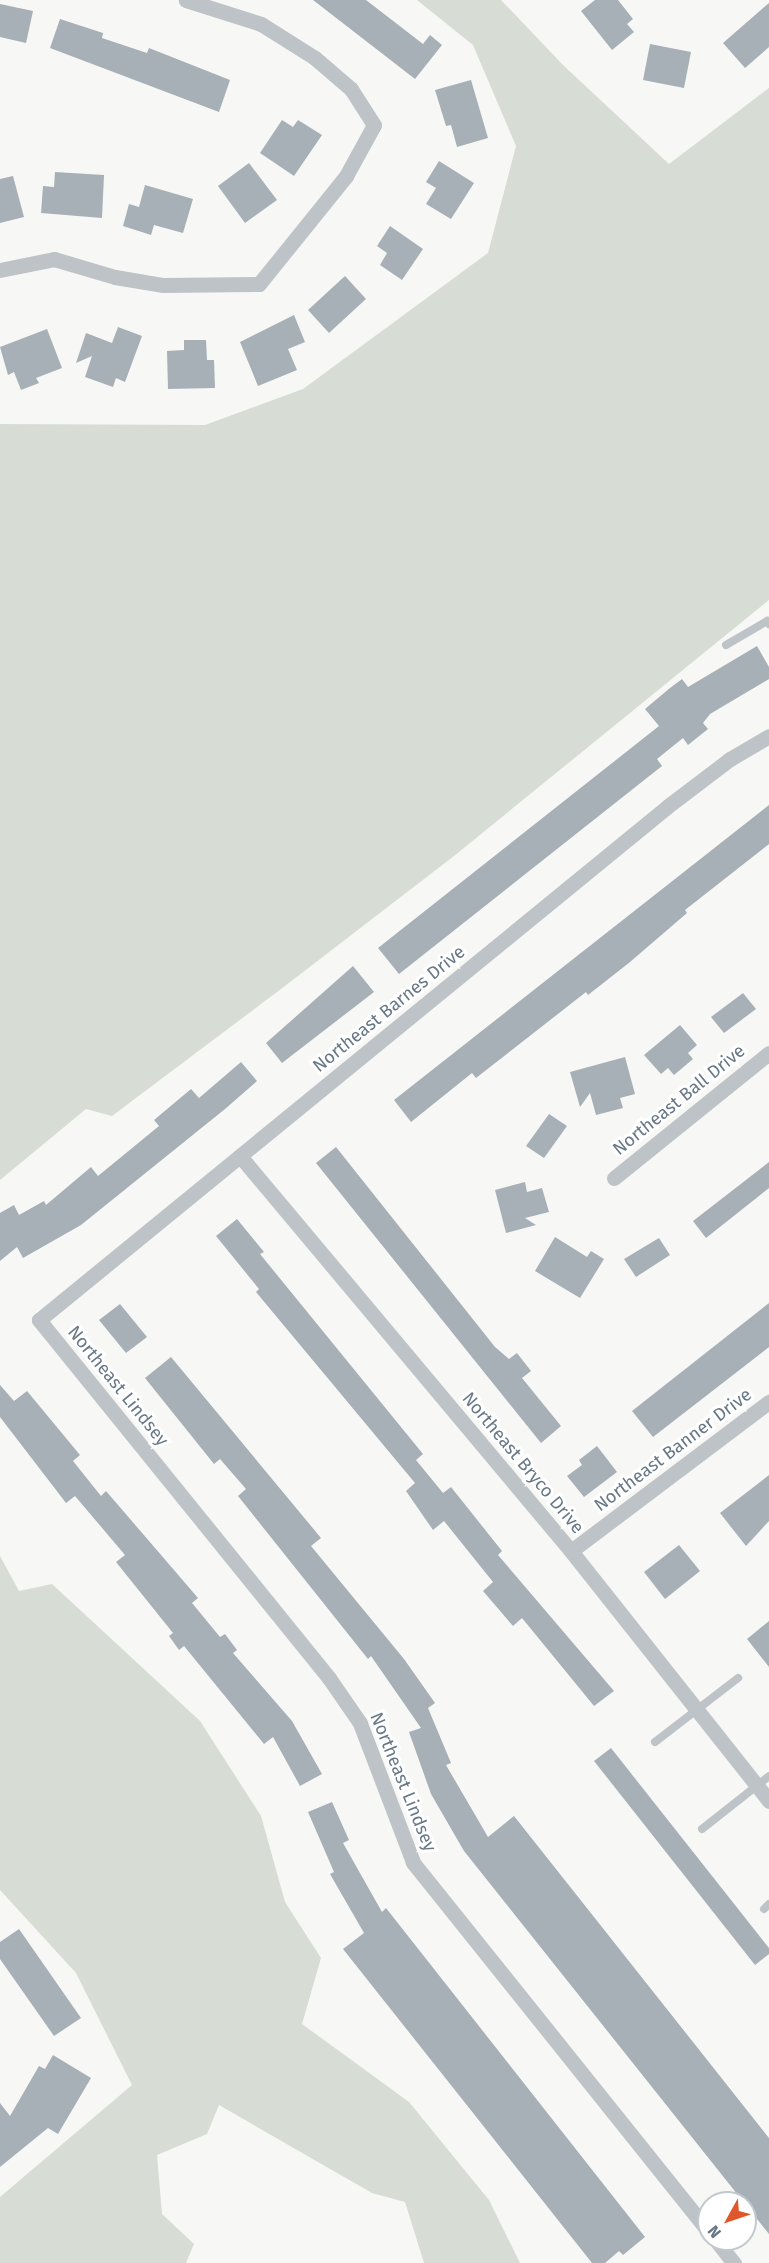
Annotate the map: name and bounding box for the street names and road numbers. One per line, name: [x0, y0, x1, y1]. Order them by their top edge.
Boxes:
street label: Northeast Barnes Drive: [309, 941, 469, 1077]
street label: Northeast Ball Drive: [609, 1040, 749, 1160]
street label: Northeast Lindsey: [63, 1322, 173, 1450]
street label: Northeast Banner Drive: [590, 1384, 756, 1516]
street label: Northeast Bryco Drive: [457, 1388, 589, 1538]
street label: Northeast Lindsey: [365, 1709, 441, 1855]

